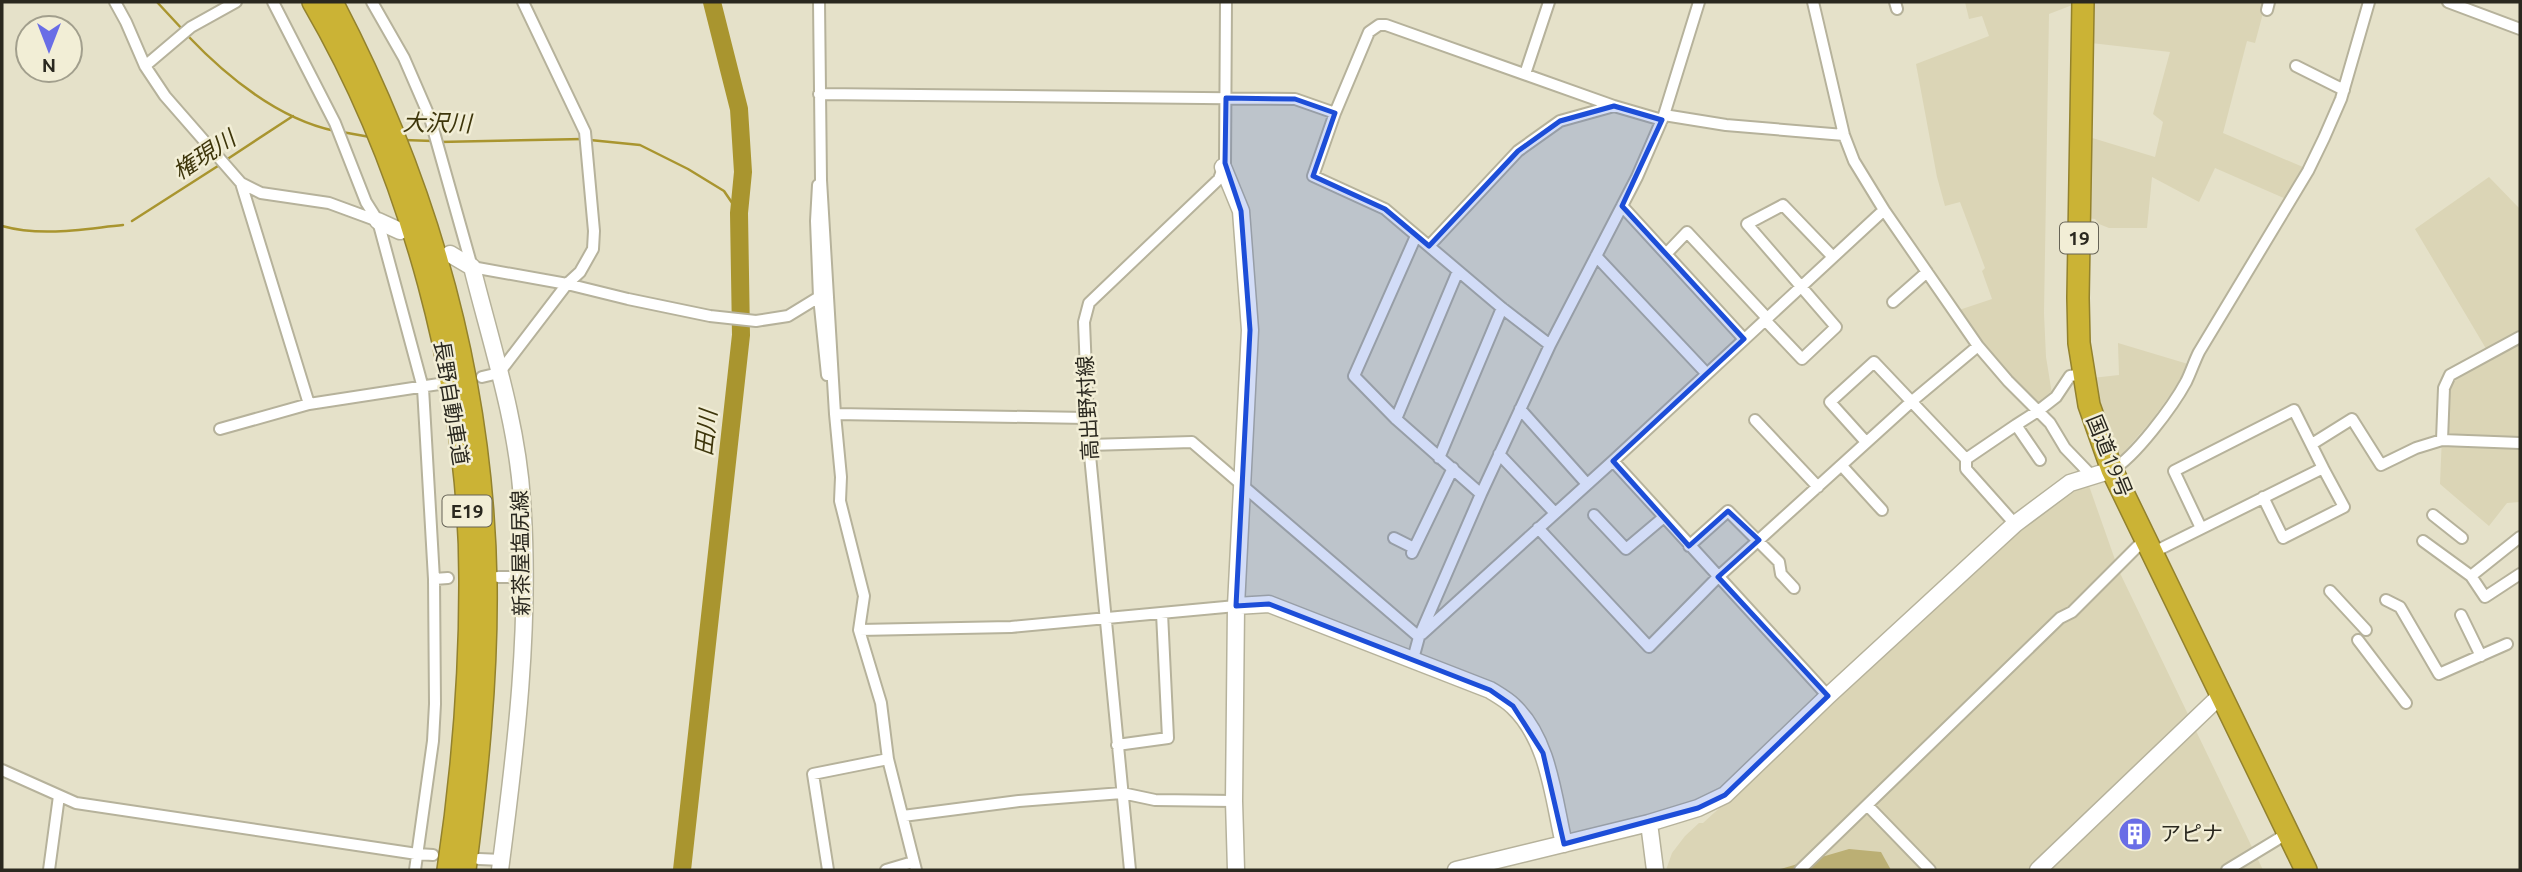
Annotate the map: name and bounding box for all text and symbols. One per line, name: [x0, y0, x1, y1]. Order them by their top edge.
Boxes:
north arrow: [14, 14, 84, 84]
text: N: [42, 55, 56, 77]
water label: 大沢川: [402, 109, 475, 136]
water label: 権現川: [168, 124, 242, 184]
road number: 19: [2060, 222, 2098, 254]
street label: 長野自動車道: [430, 339, 474, 467]
street label: 高出野村線: [1072, 355, 1102, 461]
water label: 田川: [691, 406, 721, 457]
street label: 国道19号: [2083, 411, 2137, 500]
street label: 新茶屋塩尻線: [507, 490, 533, 616]
road number: E19: [442, 496, 491, 526]
building icon: アピナ: [2116, 815, 2154, 853]
place label: アピナ: [2160, 821, 2223, 845]

